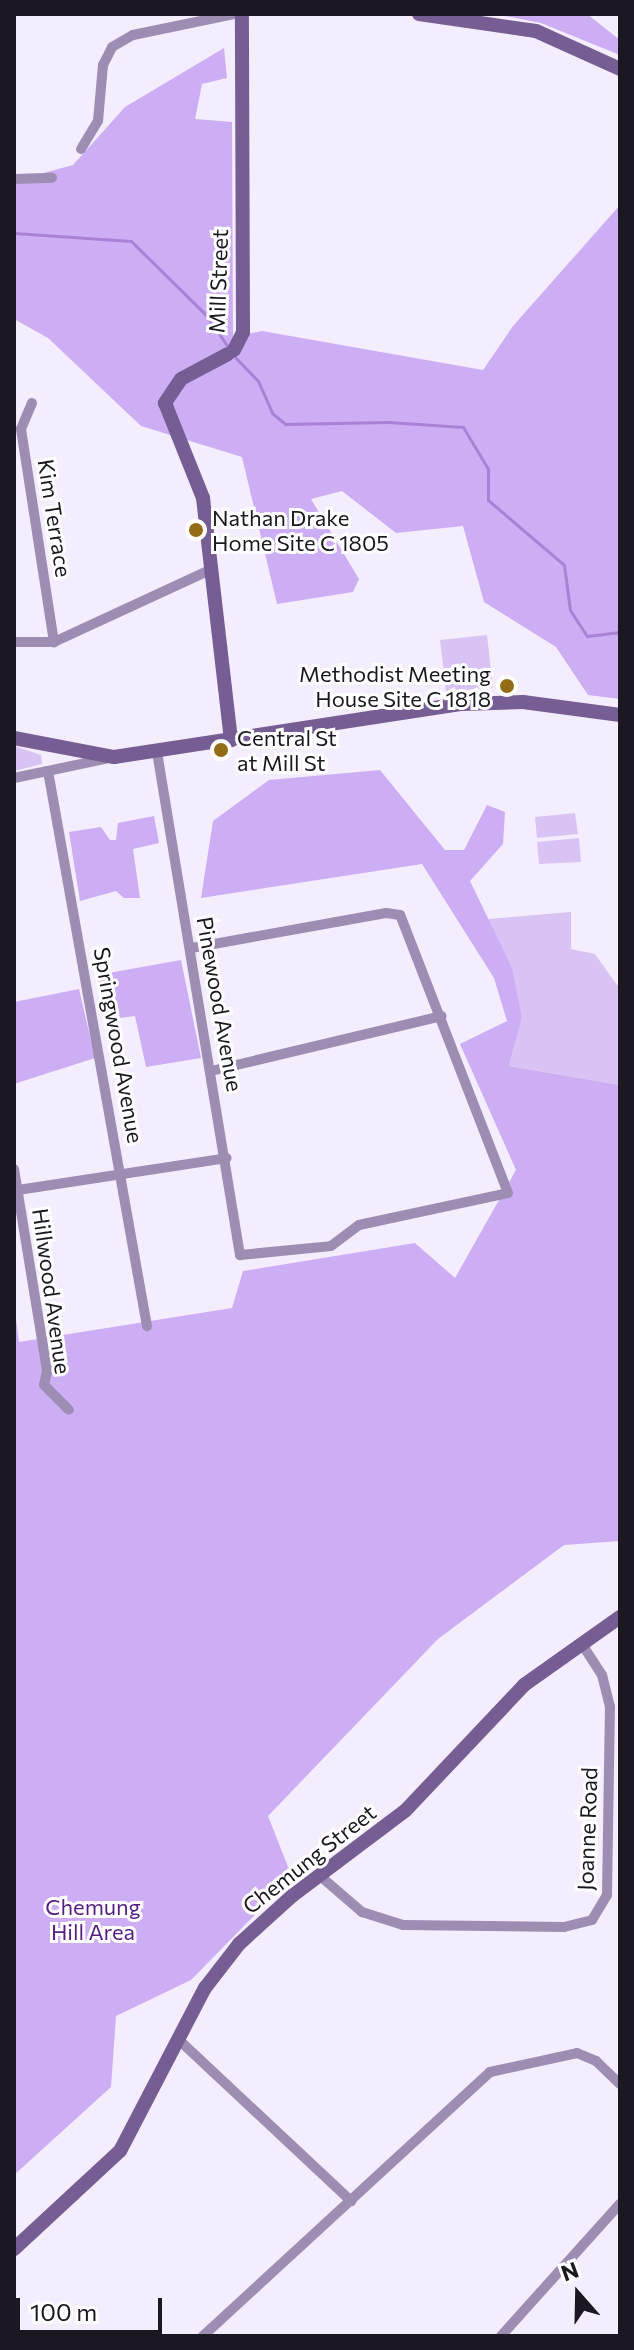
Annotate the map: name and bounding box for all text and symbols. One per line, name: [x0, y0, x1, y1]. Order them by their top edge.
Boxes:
street label: Mill Street: [203, 228, 233, 334]
street label: Kim Terrace: [33, 457, 77, 579]
place label: Nathan Drake Home Site C 1805: [212, 504, 389, 556]
marker: Nathan Drake Home Site C 1805: [187, 521, 205, 539]
place label: Methodist Meeting House Site C 1818: [299, 660, 491, 712]
marker: Methodist Meeting House Site C 1818: [498, 677, 516, 695]
place label: Central St at Mill St: [237, 724, 337, 776]
marker: Central St at Mill St: [212, 741, 230, 759]
street label: Pinewood Avenue: [192, 914, 248, 1094]
street label: Springwood Avenue: [89, 945, 149, 1145]
street label: Hillwood Avenue: [27, 1206, 77, 1376]
street label: Joanne Road: [572, 1767, 602, 1891]
street label: Chemung Street: [237, 1799, 381, 1919]
park label: Chemung Hill Area: [45, 1893, 141, 1944]
north arrow: [538, 2254, 618, 2334]
text: N: [557, 2255, 582, 2286]
scale bar: [20, 2282, 166, 2332]
text: 100 m: [30, 2297, 97, 2326]

